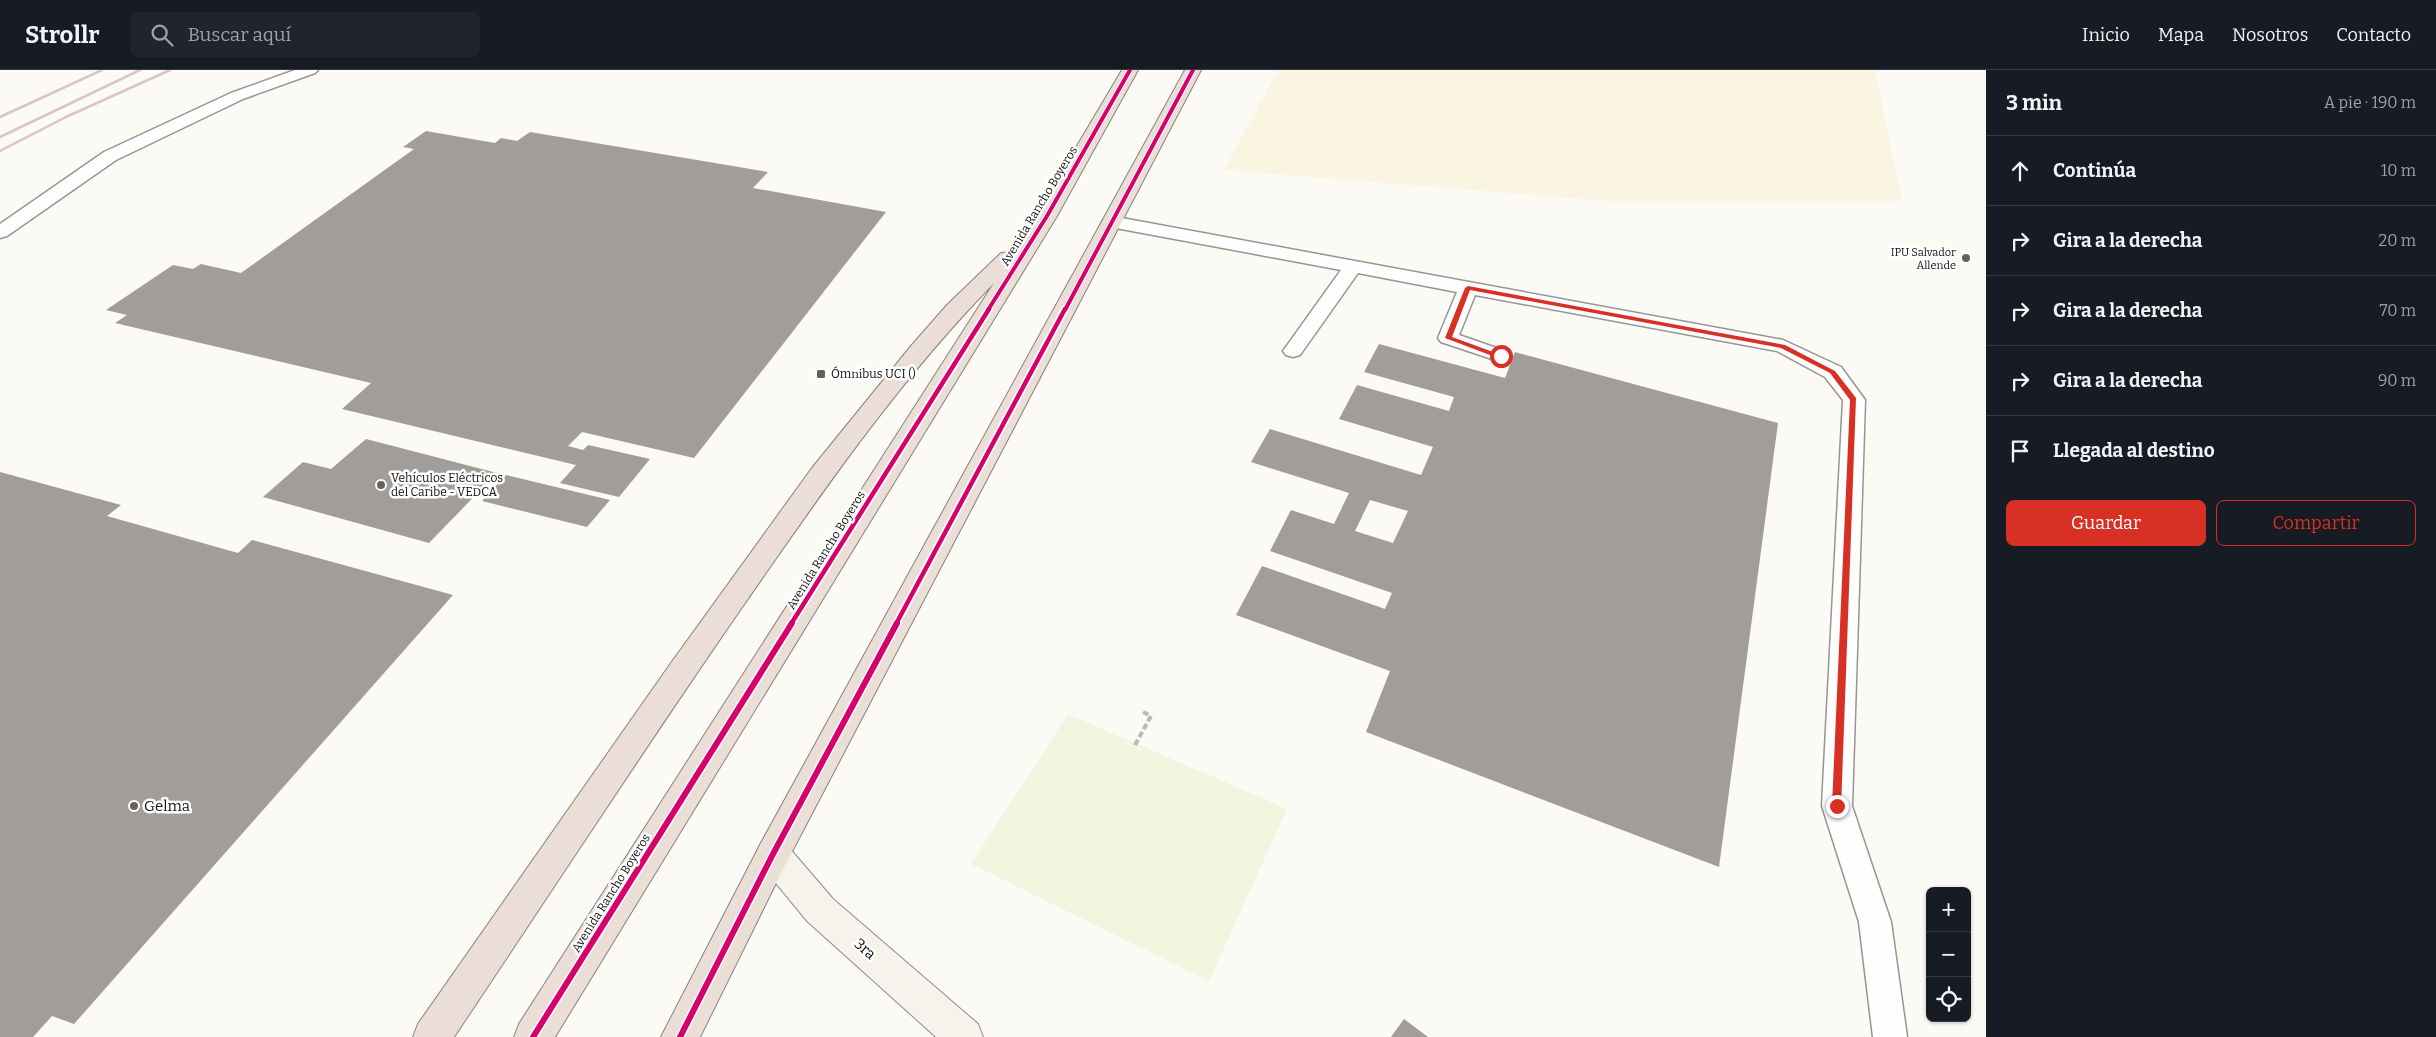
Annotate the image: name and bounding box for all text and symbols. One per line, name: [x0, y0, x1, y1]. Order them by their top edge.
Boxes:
search box: [130, 12, 480, 57]
text: Strollr: [25, 21, 100, 49]
icon: search: [148, 21, 176, 49]
text: Buscar aquí: [188, 23, 291, 46]
text: Inicio: [2082, 24, 2130, 46]
text: Mapa: [2158, 24, 2204, 46]
text: Nosotros: [2232, 24, 2308, 46]
text: Contacto: [2336, 24, 2411, 46]
text: 3 min: [2006, 90, 2062, 116]
text: A pie · 190 m: [2324, 93, 2416, 112]
street label: Avenida Rancho Boyeros: [998, 144, 1080, 268]
icon: ahead: [2006, 157, 2034, 185]
text: Continúa: [2053, 159, 2136, 182]
text: 10 m: [2381, 161, 2416, 180]
icon: right: [2006, 227, 2034, 255]
text: Gira a la derecha: [2053, 229, 2202, 252]
text: 20 m: [2379, 231, 2416, 250]
place label: IPU Salvador Allende: [1891, 246, 1956, 272]
marker: IPU Salvador Allende: [1960, 252, 1972, 264]
icon: right: [2006, 297, 2034, 325]
text: Gira a la derecha: [2053, 299, 2202, 322]
text: 70 m: [2380, 301, 2416, 320]
route start: [1490, 345, 1513, 368]
place label: Ómnibus UCI (): [831, 366, 916, 381]
icon: right: [2006, 367, 2034, 395]
marker: Ómnibus UCI (): [815, 368, 827, 380]
text: Gira a la derecha: [2053, 369, 2202, 392]
text: 90 m: [2378, 371, 2416, 390]
icon: arrive: [2006, 437, 2034, 465]
text: Llegada al destino: [2053, 439, 2215, 462]
place label: Vehículos Eléctricos del Caribe - VEDCA: [391, 471, 503, 499]
marker: Vehículos Eléctricos del Caribe - VEDCA: [375, 479, 387, 491]
street label: Avenida Rancho Boyeros: [784, 488, 868, 612]
button: Guardar: [2006, 500, 2206, 546]
button: Compartir: [2216, 500, 2416, 546]
route end: [1826, 795, 1849, 818]
place label: Gelma: [144, 797, 190, 815]
marker: Gelma: [128, 800, 140, 812]
street label: Avenida Rancho Boyeros: [569, 831, 653, 955]
map controls: [1926, 887, 1971, 1022]
button: +: [1926, 887, 1971, 932]
button: −: [1926, 932, 1971, 977]
street label: 3ra: [851, 935, 879, 963]
button: locate: [1926, 977, 1971, 1022]

